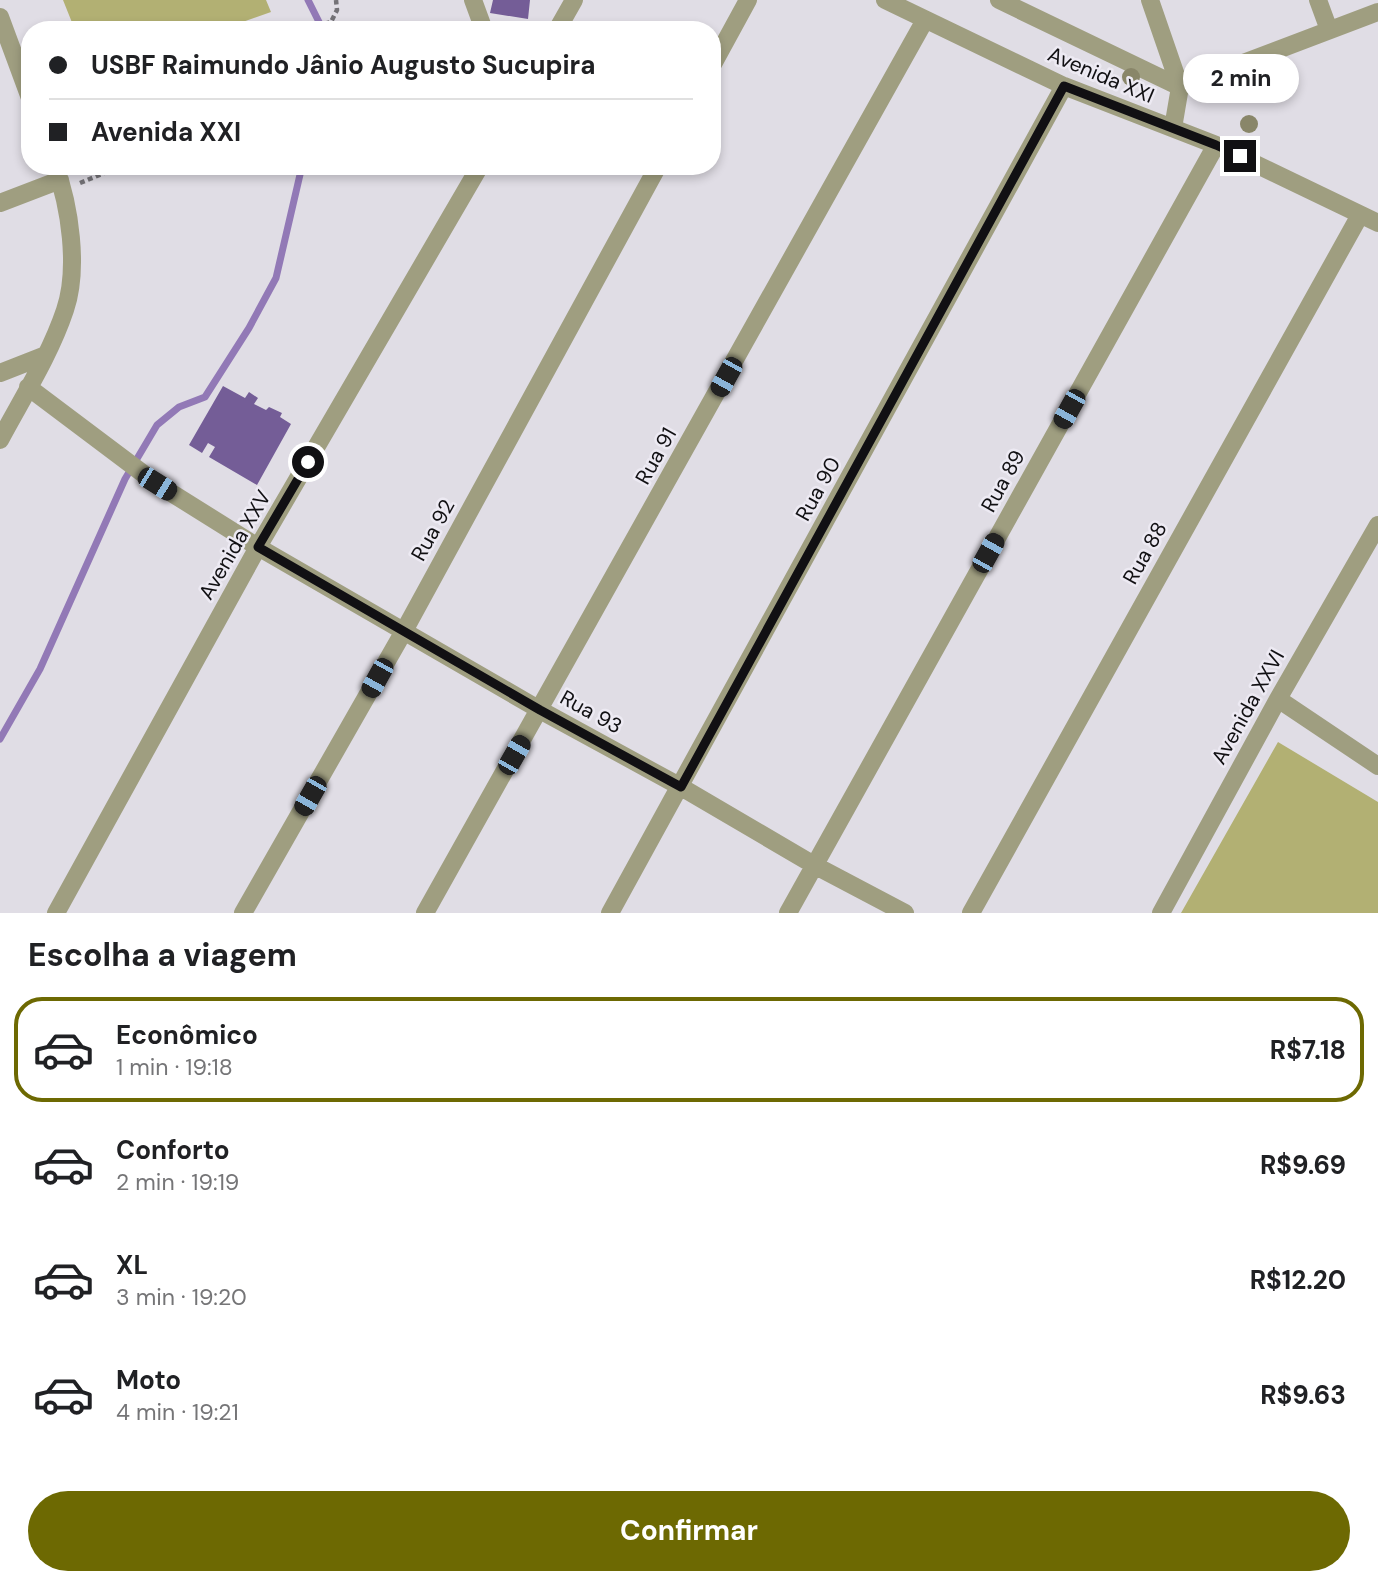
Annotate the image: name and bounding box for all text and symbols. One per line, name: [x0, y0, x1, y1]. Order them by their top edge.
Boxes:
street label: Avenida XXI: [1044, 40, 1158, 110]
text: USBF Raimundo Jânio Augusto Sucupira: [91, 48, 595, 82]
callout: 2 min: [1182, 54, 1298, 104]
text: 2 min: [1211, 63, 1271, 93]
text: Avenida XXI: [91, 115, 241, 149]
route end: [1224, 140, 1256, 172]
car: [707, 354, 746, 400]
car: [1050, 386, 1089, 432]
street label: Rua 91: [629, 423, 683, 489]
street label: Rua 89: [975, 445, 1031, 517]
route start: [292, 446, 324, 478]
street label: Rua 90: [789, 452, 847, 526]
car: [134, 464, 181, 504]
street label: Avenida XXV: [192, 485, 278, 605]
street label: Rua 92: [405, 494, 461, 566]
street label: Rua 88: [1116, 517, 1174, 589]
car: [969, 530, 1008, 576]
street label: Avenida XXVI: [1205, 645, 1291, 769]
car: [358, 655, 397, 701]
street label: Rua 93: [555, 684, 627, 740]
car: [495, 732, 534, 778]
car: [291, 773, 330, 819]
text: Escolha a viagem: [28, 934, 297, 976]
icon: car: [32, 1018, 95, 1081]
text: Econômico: [116, 1018, 258, 1052]
text: R$7.18: [1270, 1033, 1346, 1067]
text: 1 min · 19:18: [116, 1052, 233, 1082]
icon: car: [32, 1133, 95, 1196]
text: Conforto: [116, 1133, 230, 1167]
text: R$9.69: [1260, 1148, 1346, 1182]
text: 2 min · 19:19: [116, 1167, 239, 1197]
icon: car: [32, 1248, 95, 1311]
text: XL: [116, 1248, 148, 1282]
text: R$12.20: [1250, 1263, 1346, 1297]
text: 3 min · 19:20: [116, 1282, 247, 1312]
icon: car: [32, 1363, 95, 1426]
text: Moto: [116, 1363, 181, 1397]
text: R$9.63: [1260, 1378, 1346, 1412]
text: 4 min · 19:21: [116, 1397, 239, 1427]
button: Confirmar: [28, 1491, 1350, 1571]

